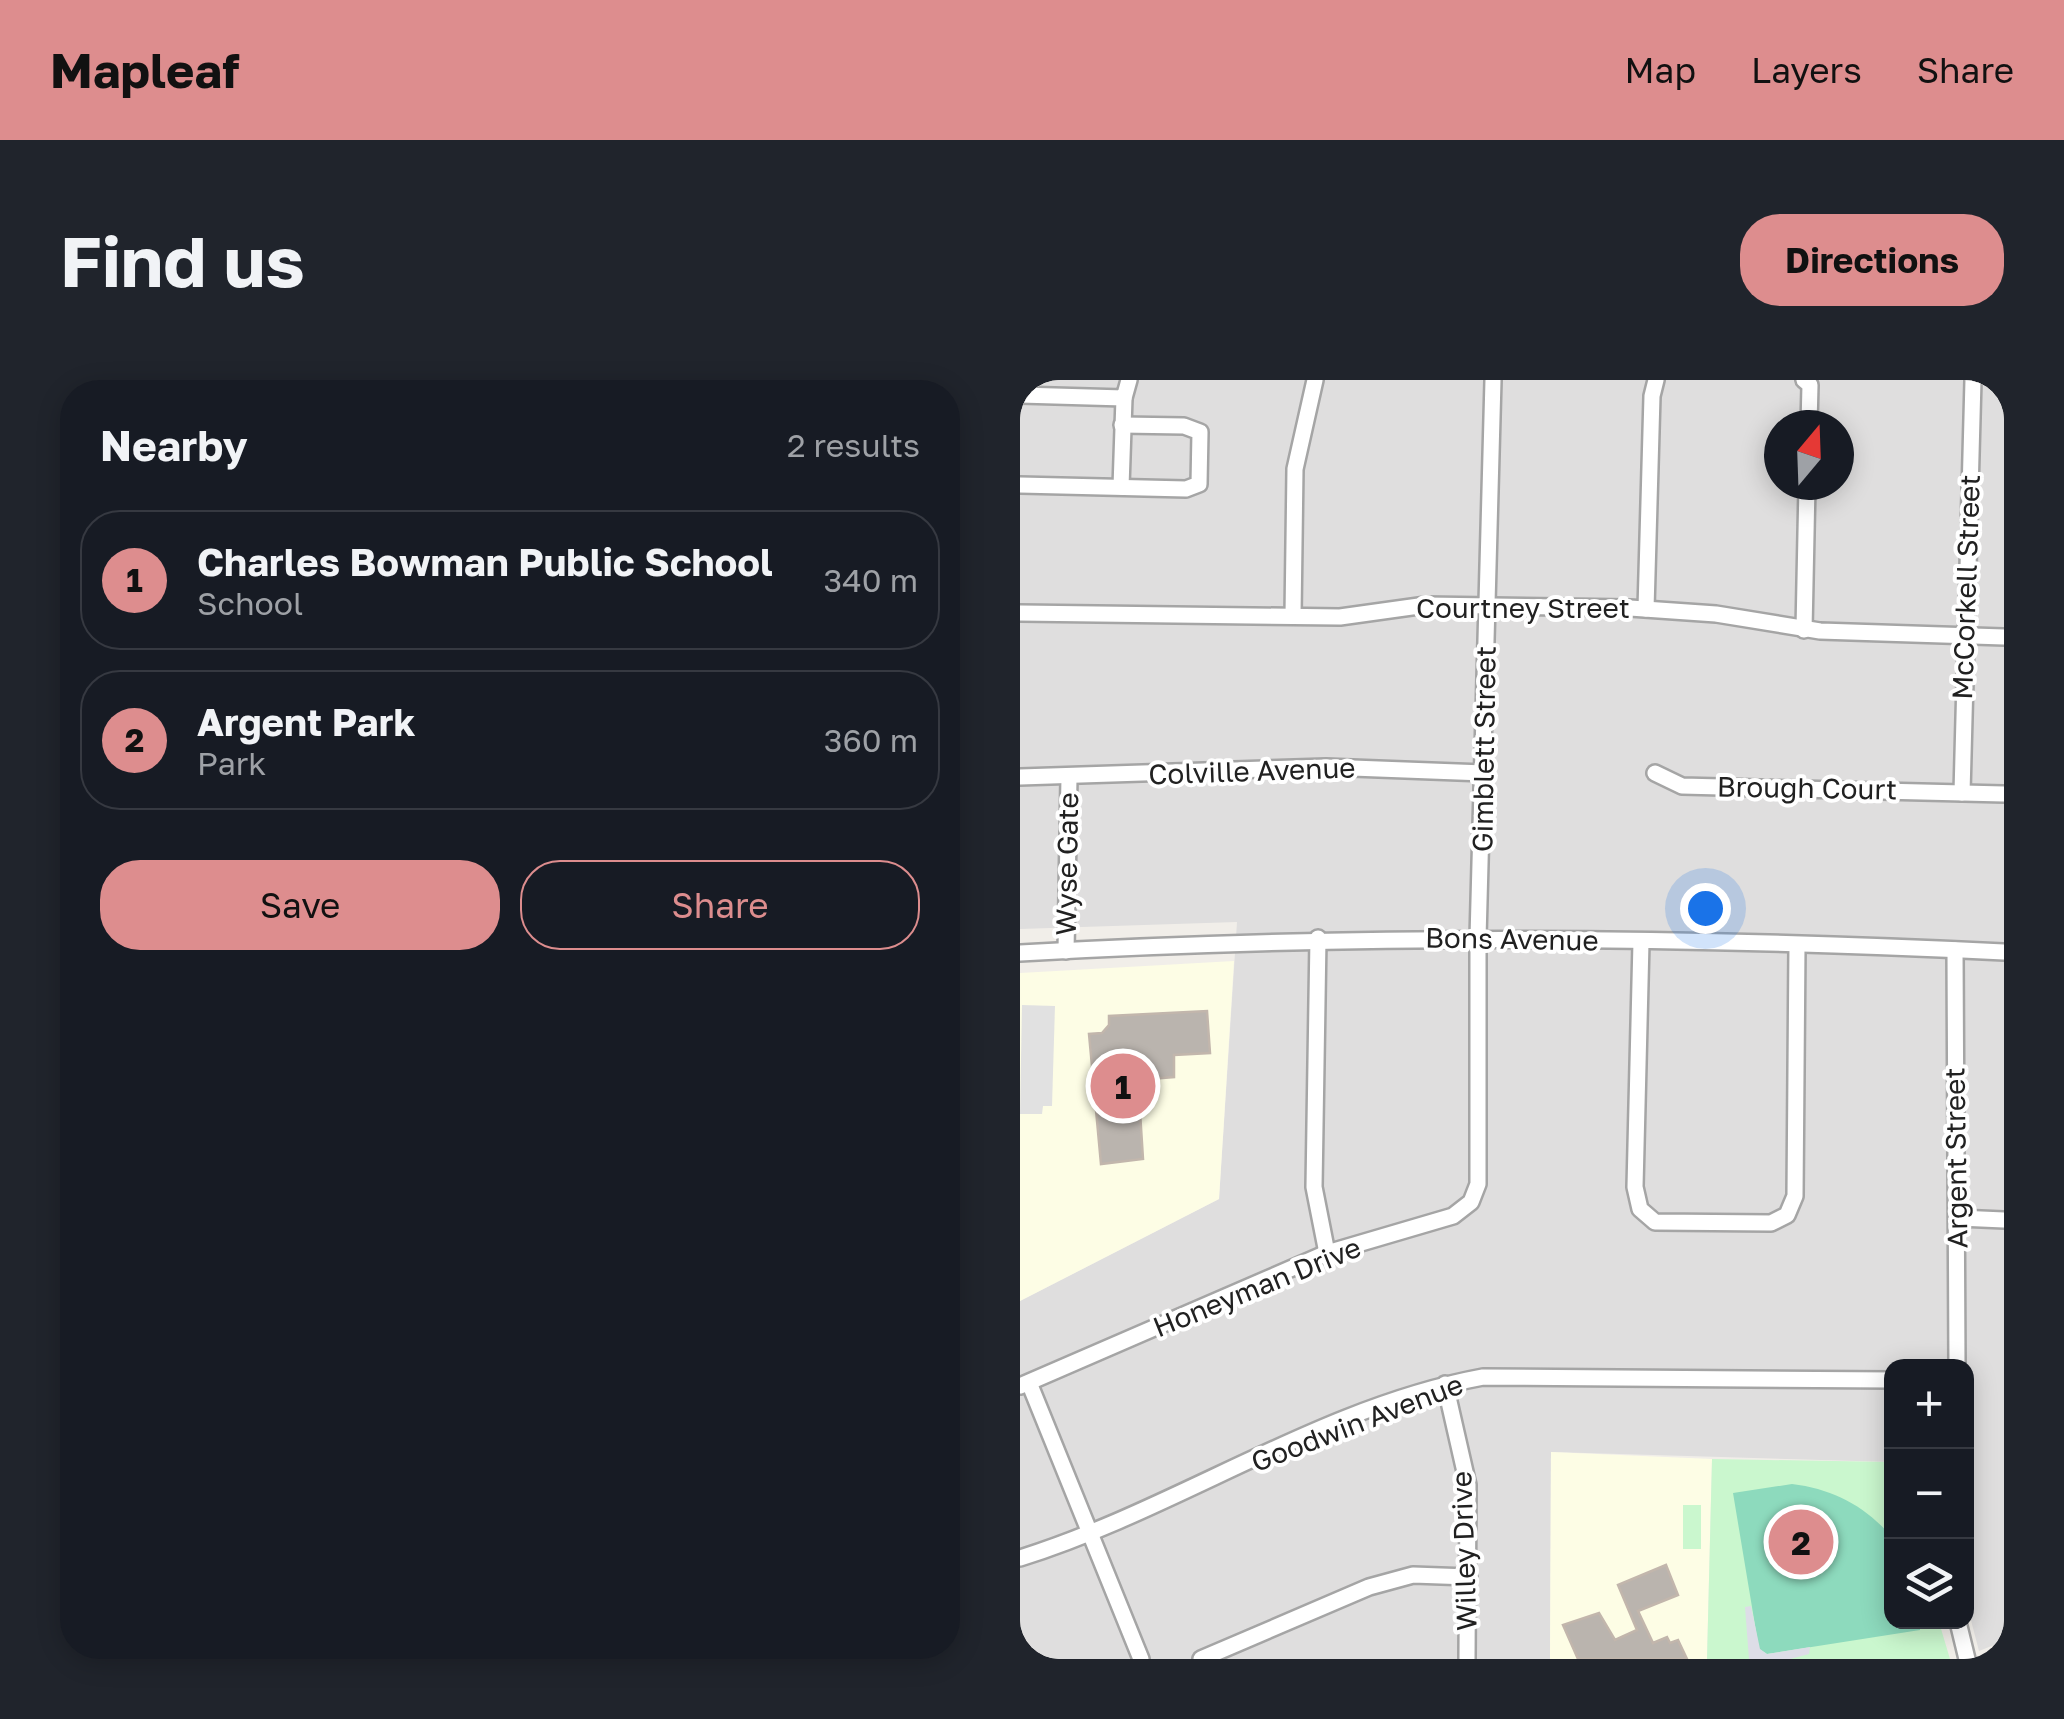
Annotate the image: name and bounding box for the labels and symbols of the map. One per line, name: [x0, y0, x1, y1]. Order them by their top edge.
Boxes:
north arrow: [1764, 410, 1854, 500]
street label: McCorkell Street: [1945, 474, 1986, 700]
street label: Courtney Street: [1416, 591, 1630, 624]
street label: Gimblett Street: [1465, 646, 1502, 852]
street label: Colville Avenue: [1148, 750, 1356, 791]
street label: Brough Court: [1717, 769, 1897, 806]
street label: Wyse Gate: [1049, 792, 1084, 936]
your location: [1680, 883, 1731, 934]
street label: Bons Avenue: [1425, 920, 1599, 957]
pin: 1: [1090, 1048, 1156, 1124]
street label: Argent Street: [1937, 1067, 1974, 1249]
street label: Honeyman Drive: [1148, 1230, 1365, 1343]
street label: Goodwin Avenue: [1246, 1367, 1467, 1478]
street label: Willey Drive: [1444, 1471, 1483, 1631]
pin: 2: [1768, 1504, 1834, 1580]

